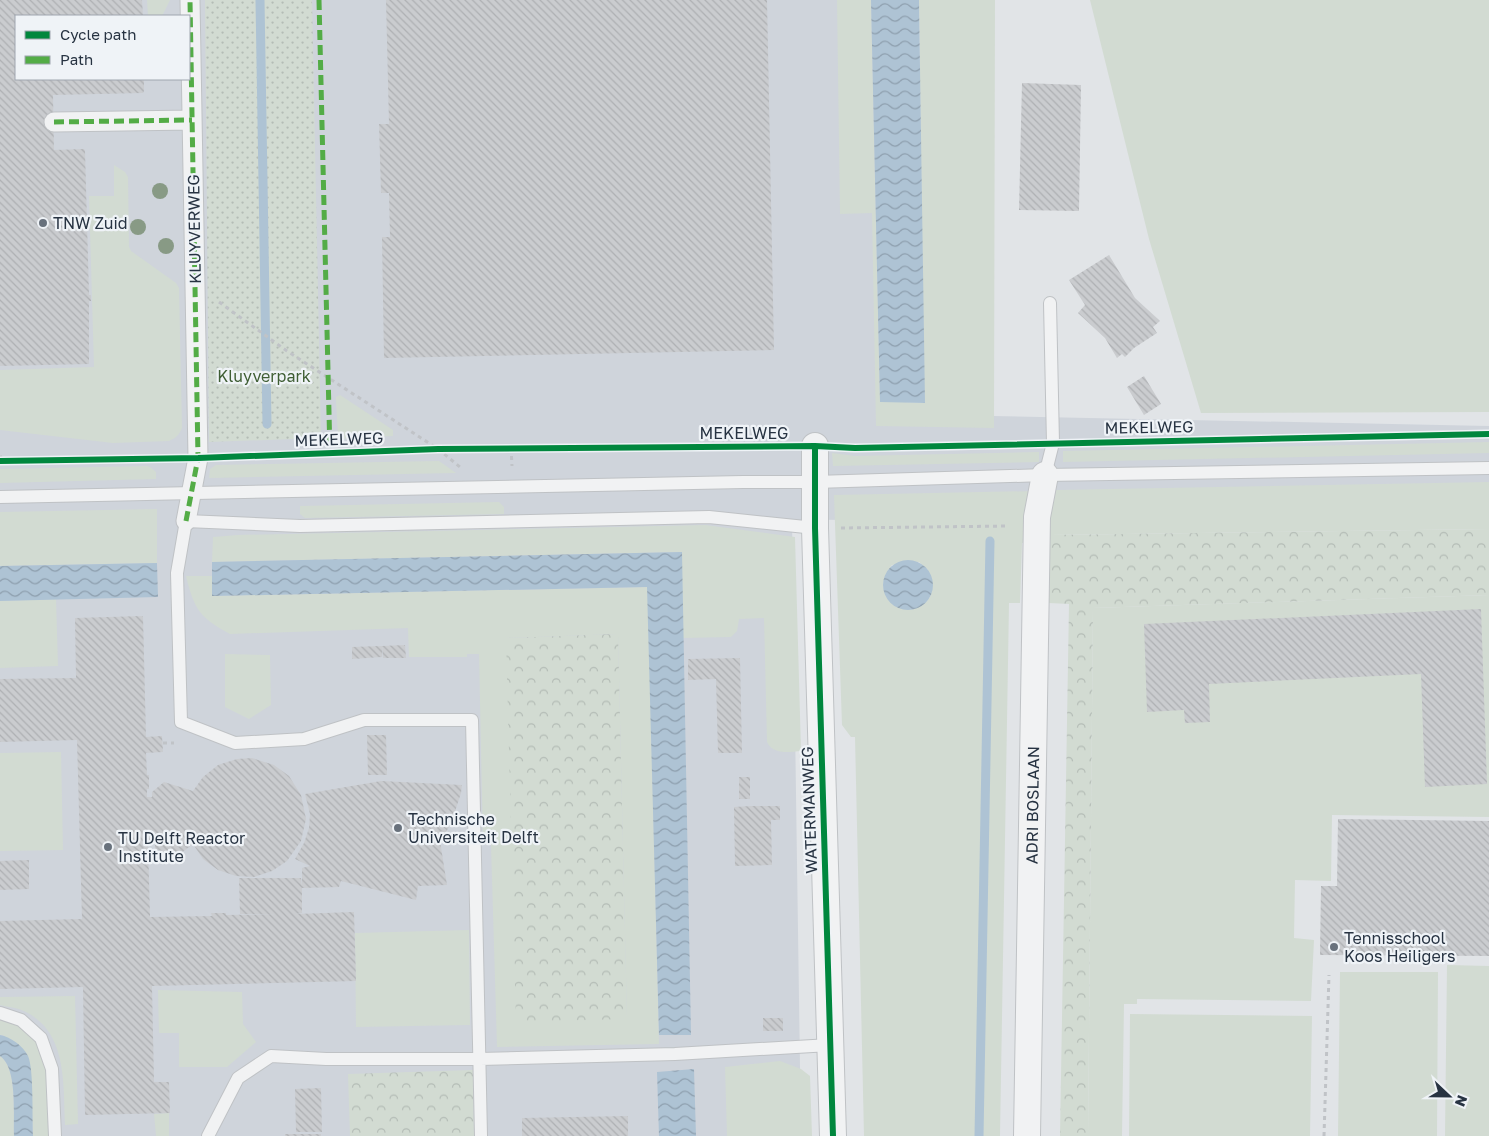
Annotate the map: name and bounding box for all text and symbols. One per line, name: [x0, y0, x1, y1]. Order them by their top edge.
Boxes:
legend: [15, 15, 190, 80]
text: Cycle path: [60, 25, 136, 43]
text: Path: [60, 50, 93, 68]
street label: KLUYVERWEG: [183, 174, 205, 284]
place label: TNW Zuid: [53, 213, 128, 233]
marker: TNW Zuid: [37, 217, 49, 229]
park label: Kluyverpark: [217, 366, 311, 386]
street label: MEKELWEG: [1104, 416, 1194, 438]
street label: MEKELWEG: [700, 423, 788, 443]
street label: MEKELWEG: [294, 427, 384, 451]
street label: WATERMANWEG: [797, 746, 821, 874]
street label: ADRI BOSLAAN: [1021, 746, 1043, 864]
place label: Technische Universiteit Delft: [408, 809, 539, 847]
marker: Technische Universiteit Delft: [392, 822, 404, 834]
place label: TU Delft Reactor Institute: [118, 828, 245, 866]
marker: TU Delft Reactor Institute: [102, 841, 114, 853]
place label: Tennisschool Koos Heiligers: [1344, 928, 1455, 966]
marker: Tennisschool Koos Heiligers: [1328, 941, 1340, 953]
north arrow: [1424, 1071, 1474, 1121]
text: N: [1452, 1093, 1471, 1109]

